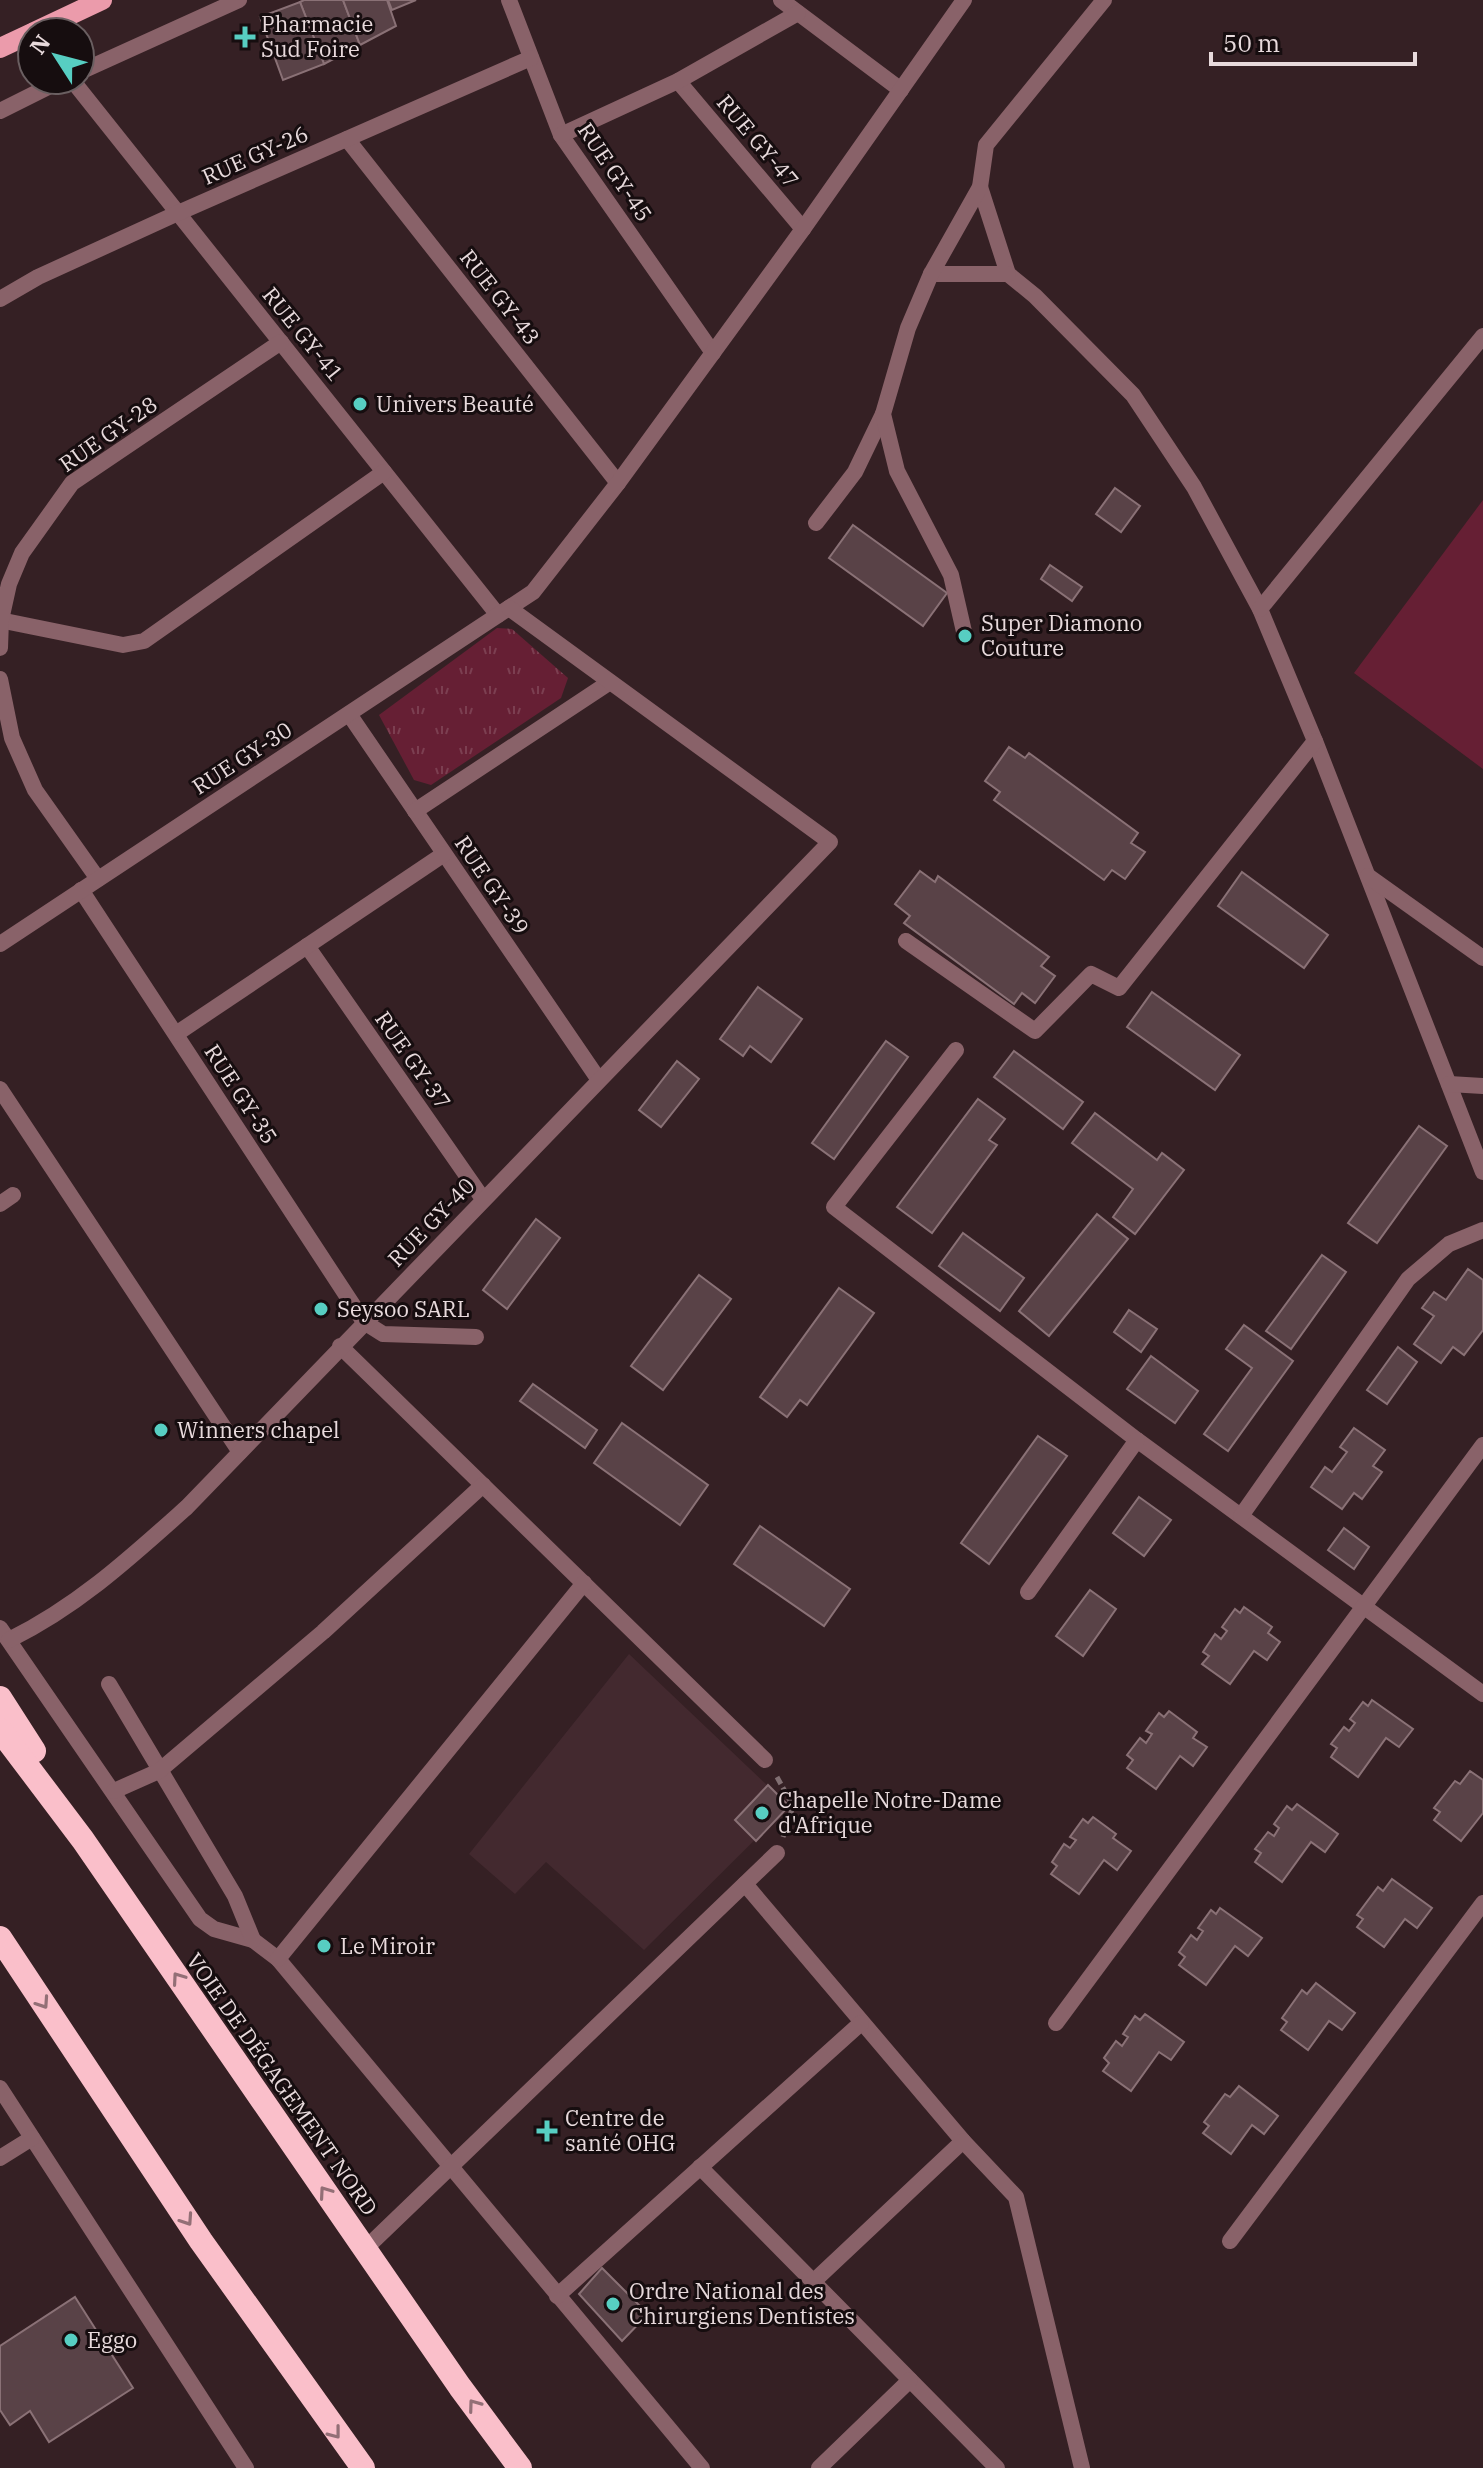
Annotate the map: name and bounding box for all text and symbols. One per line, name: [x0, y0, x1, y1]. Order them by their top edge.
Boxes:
place label: Pharmacie Sud Foire: [261, 9, 373, 63]
north arrow: [16, 16, 96, 96]
scale bar: [1211, 16, 1415, 66]
text: 50 m: [1223, 27, 1280, 59]
text: N: [23, 28, 56, 60]
marker: Pharmacie Sud Foire: [236, 28, 254, 46]
street label: RUE GY-47: [711, 88, 806, 193]
street label: RUE GY-45: [572, 117, 659, 227]
street label: RUE GY-26: [197, 118, 312, 191]
street label: RUE GY-43: [454, 243, 547, 350]
street label: RUE GY-41: [256, 281, 350, 387]
street label: RUE GY-28: [53, 389, 162, 478]
place label: Univers Beauté: [376, 389, 534, 418]
marker: Univers Beauté: [351, 395, 369, 413]
place label: Super Diamono Couture: [981, 608, 1142, 662]
marker: Super Diamono Couture: [956, 627, 974, 645]
street label: RUE GY-30: [186, 715, 297, 801]
street label: RUE GY-39: [449, 830, 536, 940]
street label: RUE GY-37: [369, 1005, 458, 1114]
street label: RUE GY-35: [198, 1038, 284, 1149]
street label: RUE GY-40: [381, 1171, 480, 1272]
place label: Seysoo SARL: [337, 1294, 470, 1323]
marker: Seysoo SARL: [312, 1300, 330, 1318]
place label: Winners chapel: [177, 1415, 340, 1444]
marker: Winners chapel: [152, 1421, 170, 1439]
place label: Chapelle Notre-Dame d'Afrique: [778, 1785, 1002, 1839]
marker: Chapelle Notre-Dame d'Afrique: [753, 1804, 771, 1822]
place label: Le Miroir: [340, 1931, 435, 1960]
marker: Le Miroir: [315, 1937, 333, 1955]
street label: VOIE DE DÉGAGEMENT NORD: [180, 1947, 384, 2221]
one-way arrow: [173, 1973, 188, 1987]
one-way arrow: [33, 1994, 48, 2009]
place label: Centre de santé OHG: [565, 2103, 675, 2157]
marker: Centre de santé OHG: [536, 2120, 558, 2142]
one-way arrow: [320, 2186, 335, 2200]
one-way arrow: [177, 2211, 192, 2226]
place label: Ordre National des Chirurgiens Dentistes: [629, 2276, 855, 2330]
marker: Ordre National des Chirurgiens Dentistes: [604, 2295, 622, 2313]
place label: Eggo: [87, 2325, 137, 2354]
marker: Eggo: [62, 2331, 80, 2349]
one-way arrow: [469, 2400, 484, 2414]
one-way arrow: [326, 2424, 340, 2439]

